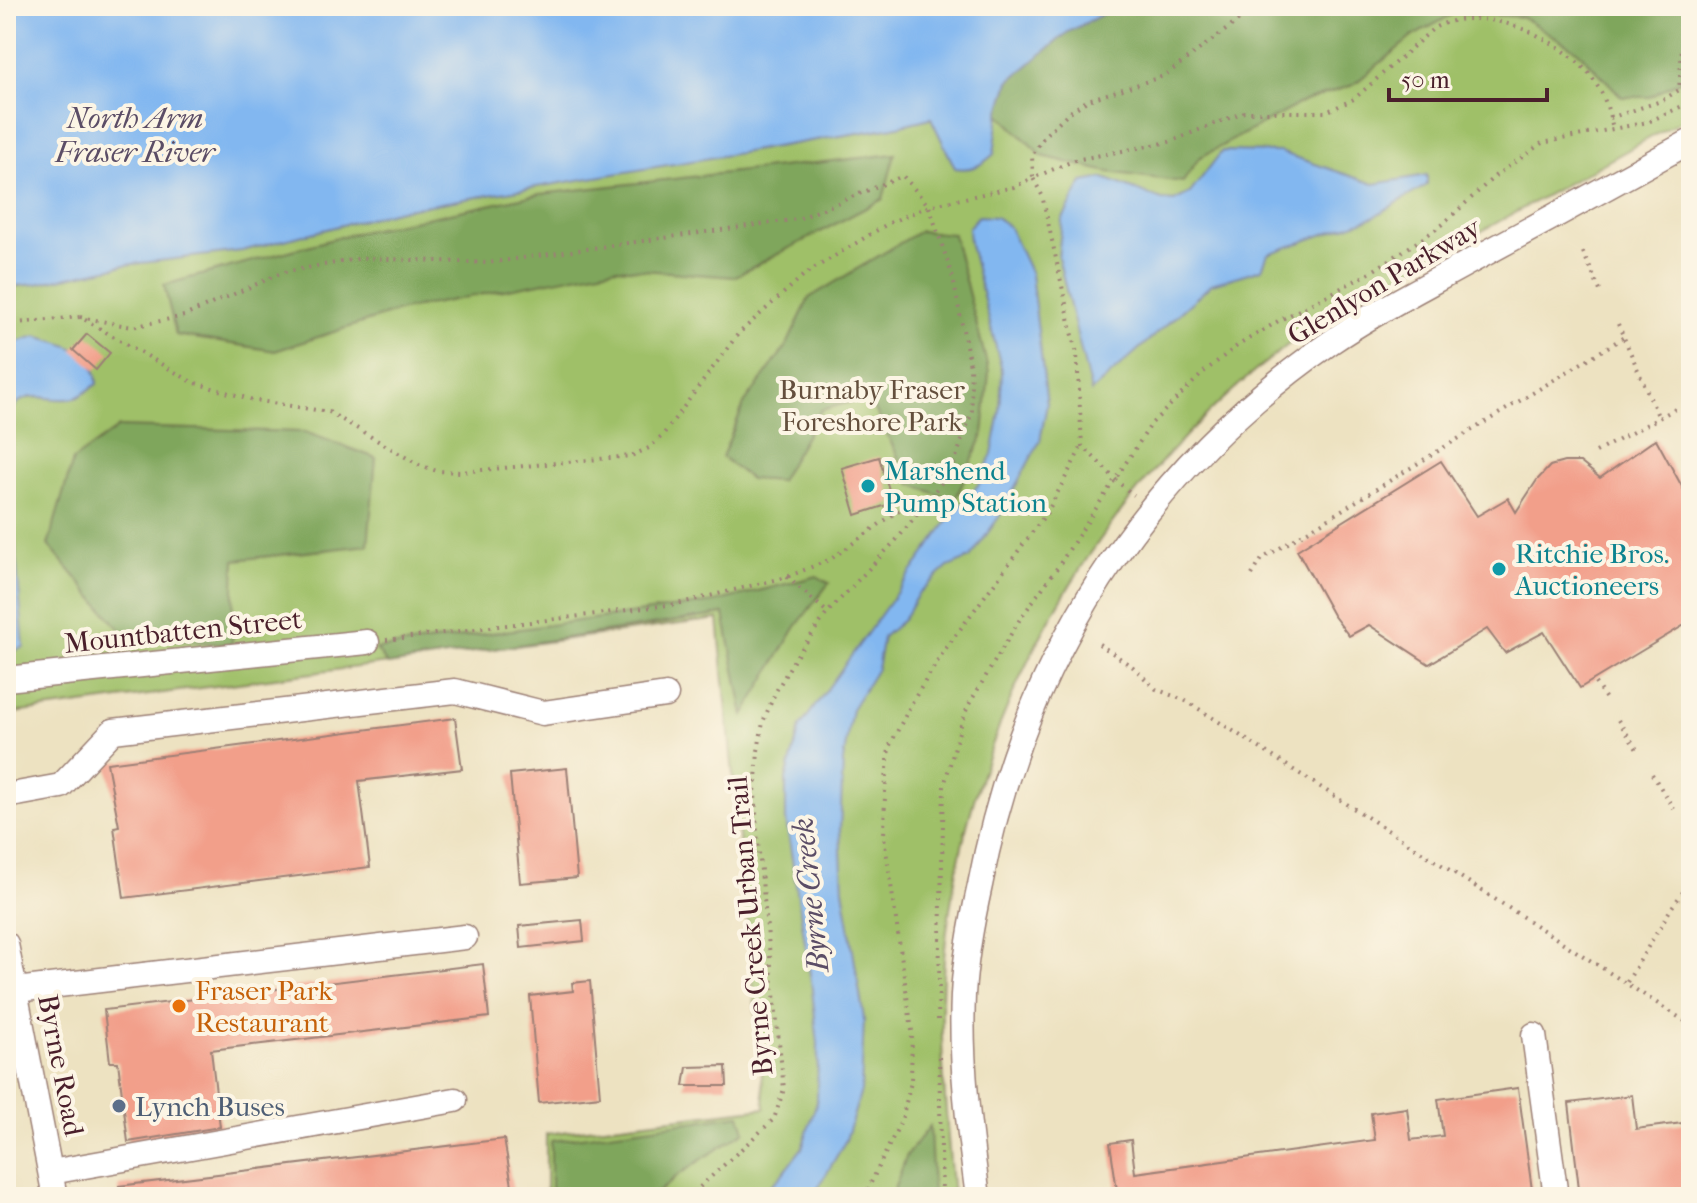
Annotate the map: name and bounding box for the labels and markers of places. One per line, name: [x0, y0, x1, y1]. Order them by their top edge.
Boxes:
place label: Marshend Pump Station: [884, 454, 1047, 519]
marker: Marshend Pump Station: [859, 477, 877, 495]
place label: Ritchie Bros. Auctioneers: [1514, 537, 1669, 602]
marker: Ritchie Bros. Auctioneers: [1490, 560, 1508, 578]
place label: Fraser Park Restaurant: [195, 974, 333, 1039]
marker: Fraser Park Restaurant: [170, 997, 188, 1015]
place label: Lynch Buses: [135, 1090, 285, 1123]
marker: Lynch Buses: [110, 1097, 128, 1115]

